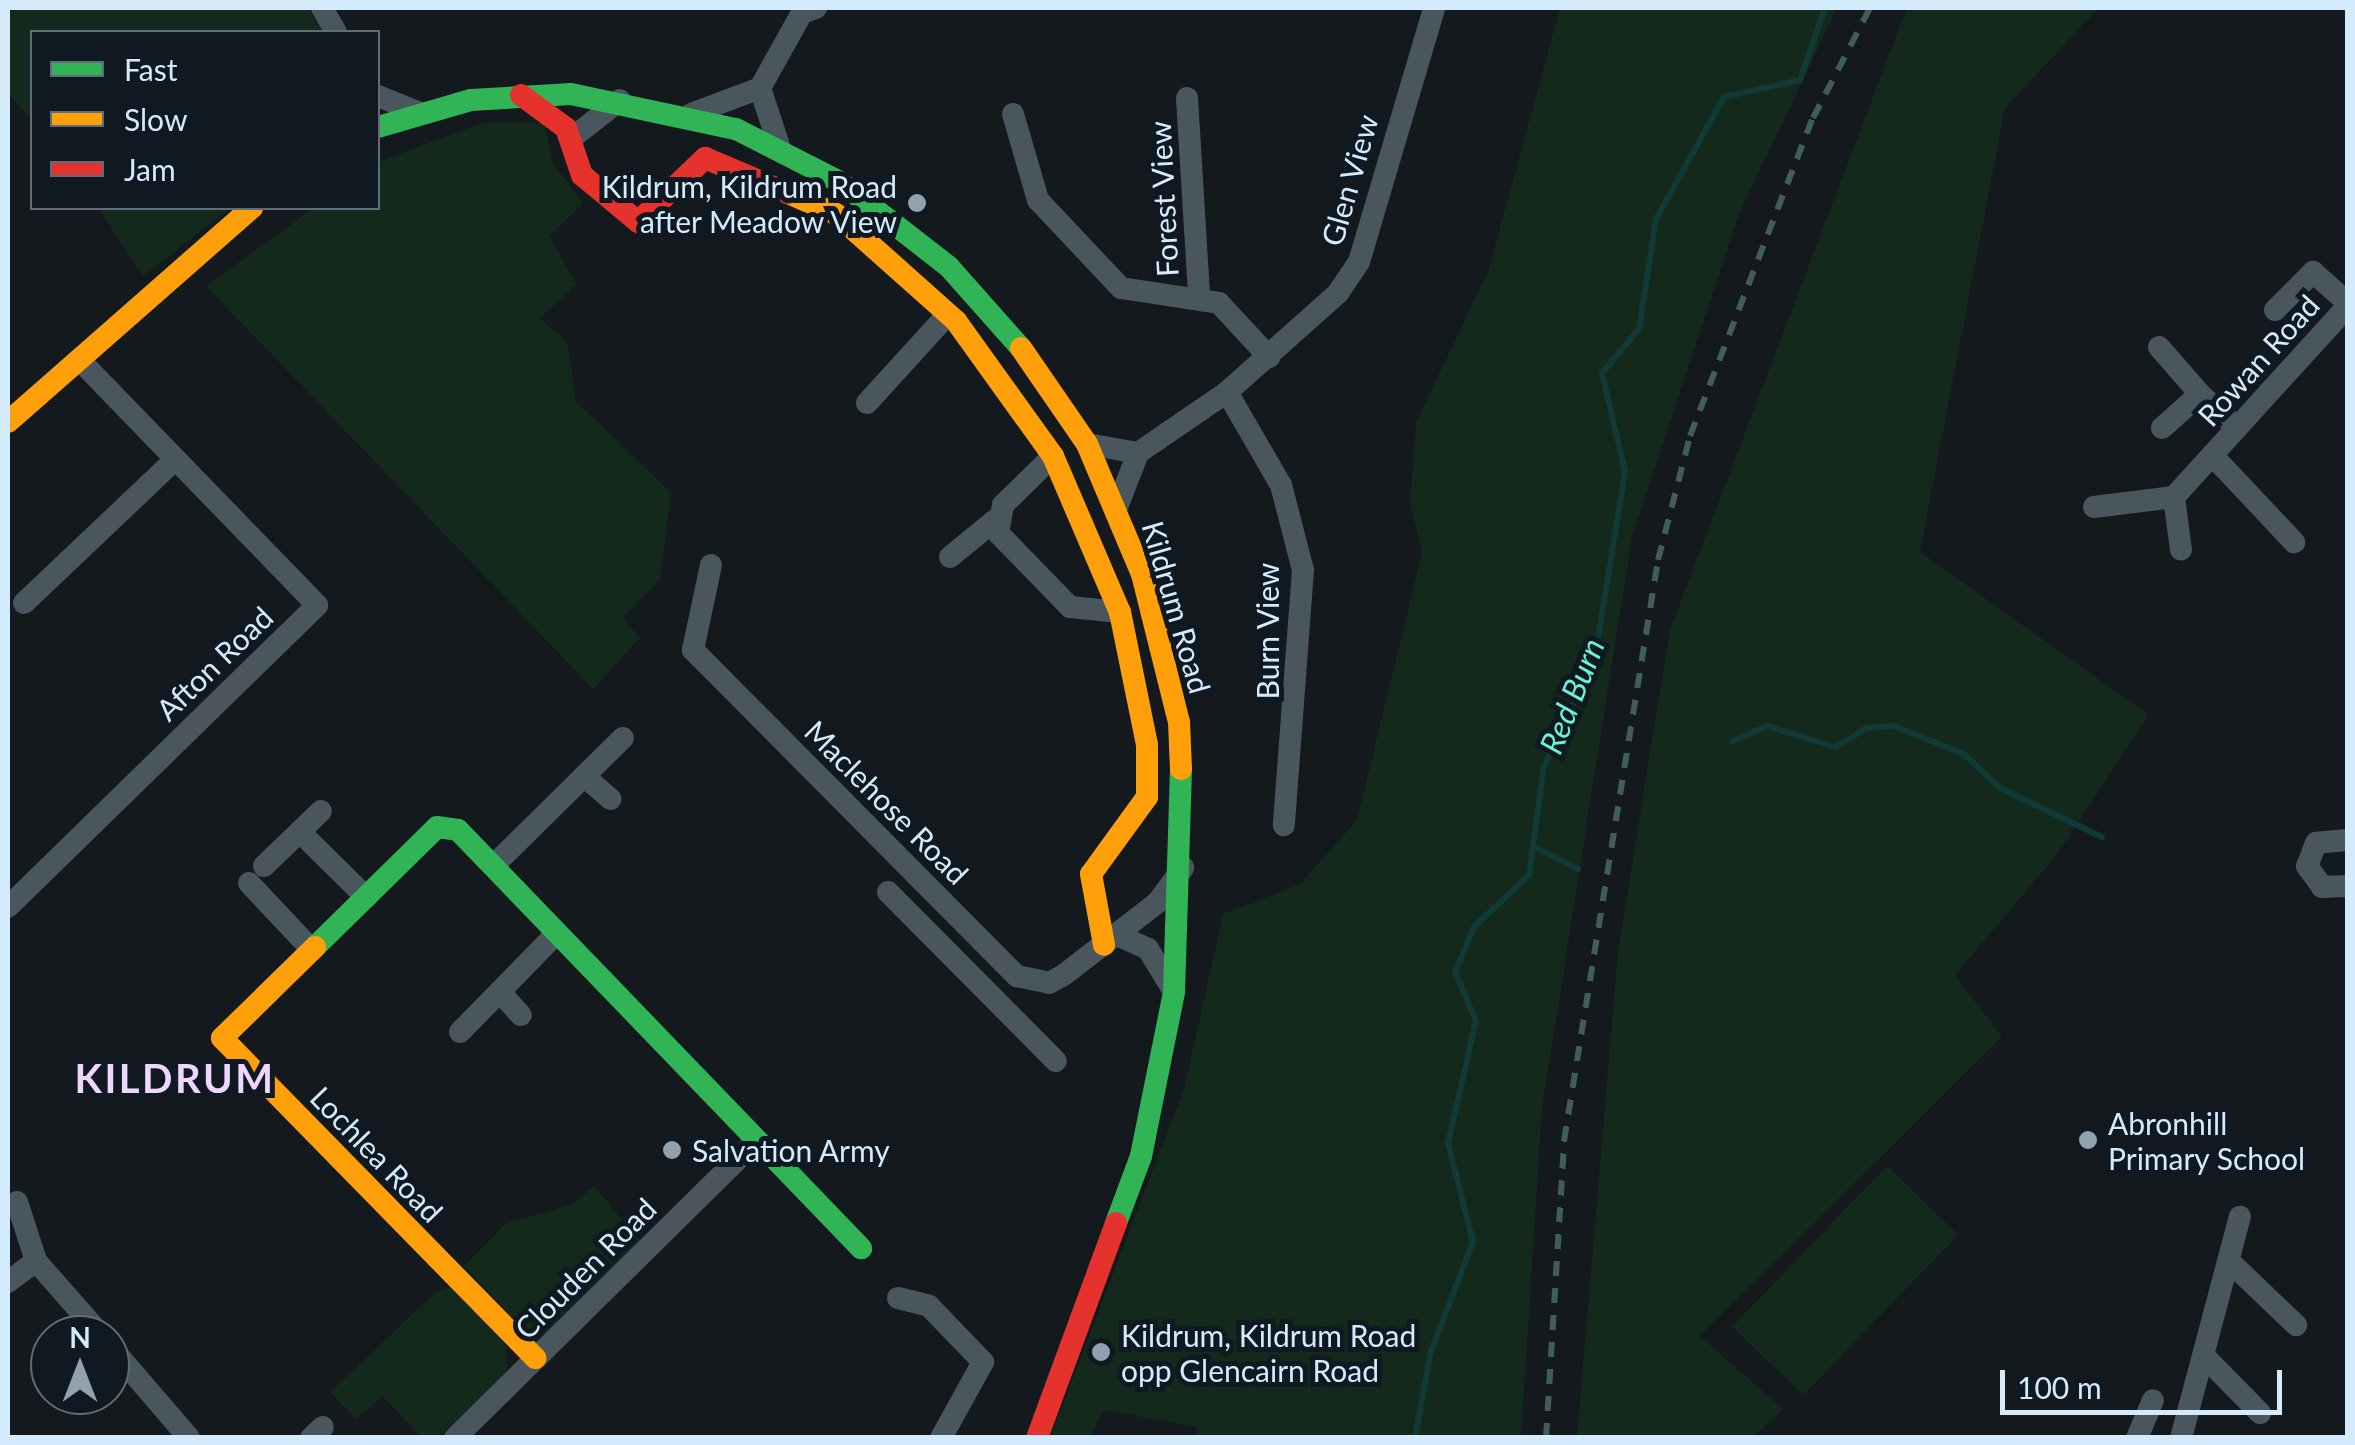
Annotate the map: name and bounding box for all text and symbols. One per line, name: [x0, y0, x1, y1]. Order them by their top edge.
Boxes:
legend: [30, 30, 380, 210]
text: Fast: [124, 51, 178, 87]
text: Slow: [124, 101, 187, 137]
street label: Glen View: [1313, 110, 1385, 250]
street label: Forest View: [1141, 120, 1185, 278]
text: Jam: [124, 151, 176, 187]
place label: Kildrum, Kildrum Road after Meadow View: [602, 168, 897, 238]
marker: Kildrum, Kildrum Road after Meadow View: [906, 192, 928, 214]
street label: Rowan Road: [2190, 287, 2326, 433]
street label: Kildrum Road: [1135, 517, 1219, 697]
street label: Burn View: [1249, 562, 1285, 700]
street label: Afton Road: [148, 599, 280, 727]
water label: Red Burn: [1531, 633, 1613, 759]
street label: Maclehose Road: [798, 713, 976, 891]
district label: KILDRUM: [75, 1054, 275, 1102]
street label: Lochlea Road: [303, 1079, 451, 1229]
place label: Abronhill Primary School: [2108, 1105, 2306, 1176]
marker: Abronhill Primary School: [2077, 1129, 2099, 1151]
place label: Salvation Army: [692, 1132, 891, 1168]
marker: Salvation Army: [661, 1139, 683, 1161]
street label: Clouden Road: [507, 1190, 663, 1346]
north arrow: [30, 1315, 130, 1415]
place label: Kildrum, Kildrum Road opp Glencairn Road: [1121, 1317, 1416, 1388]
text: N: [69, 1320, 91, 1354]
marker: Kildrum, Kildrum Road opp Glencairn Road: [1090, 1341, 1112, 1363]
scale bar: [2005, 1350, 2288, 1412]
text: 100 m: [2017, 1369, 2102, 1405]

